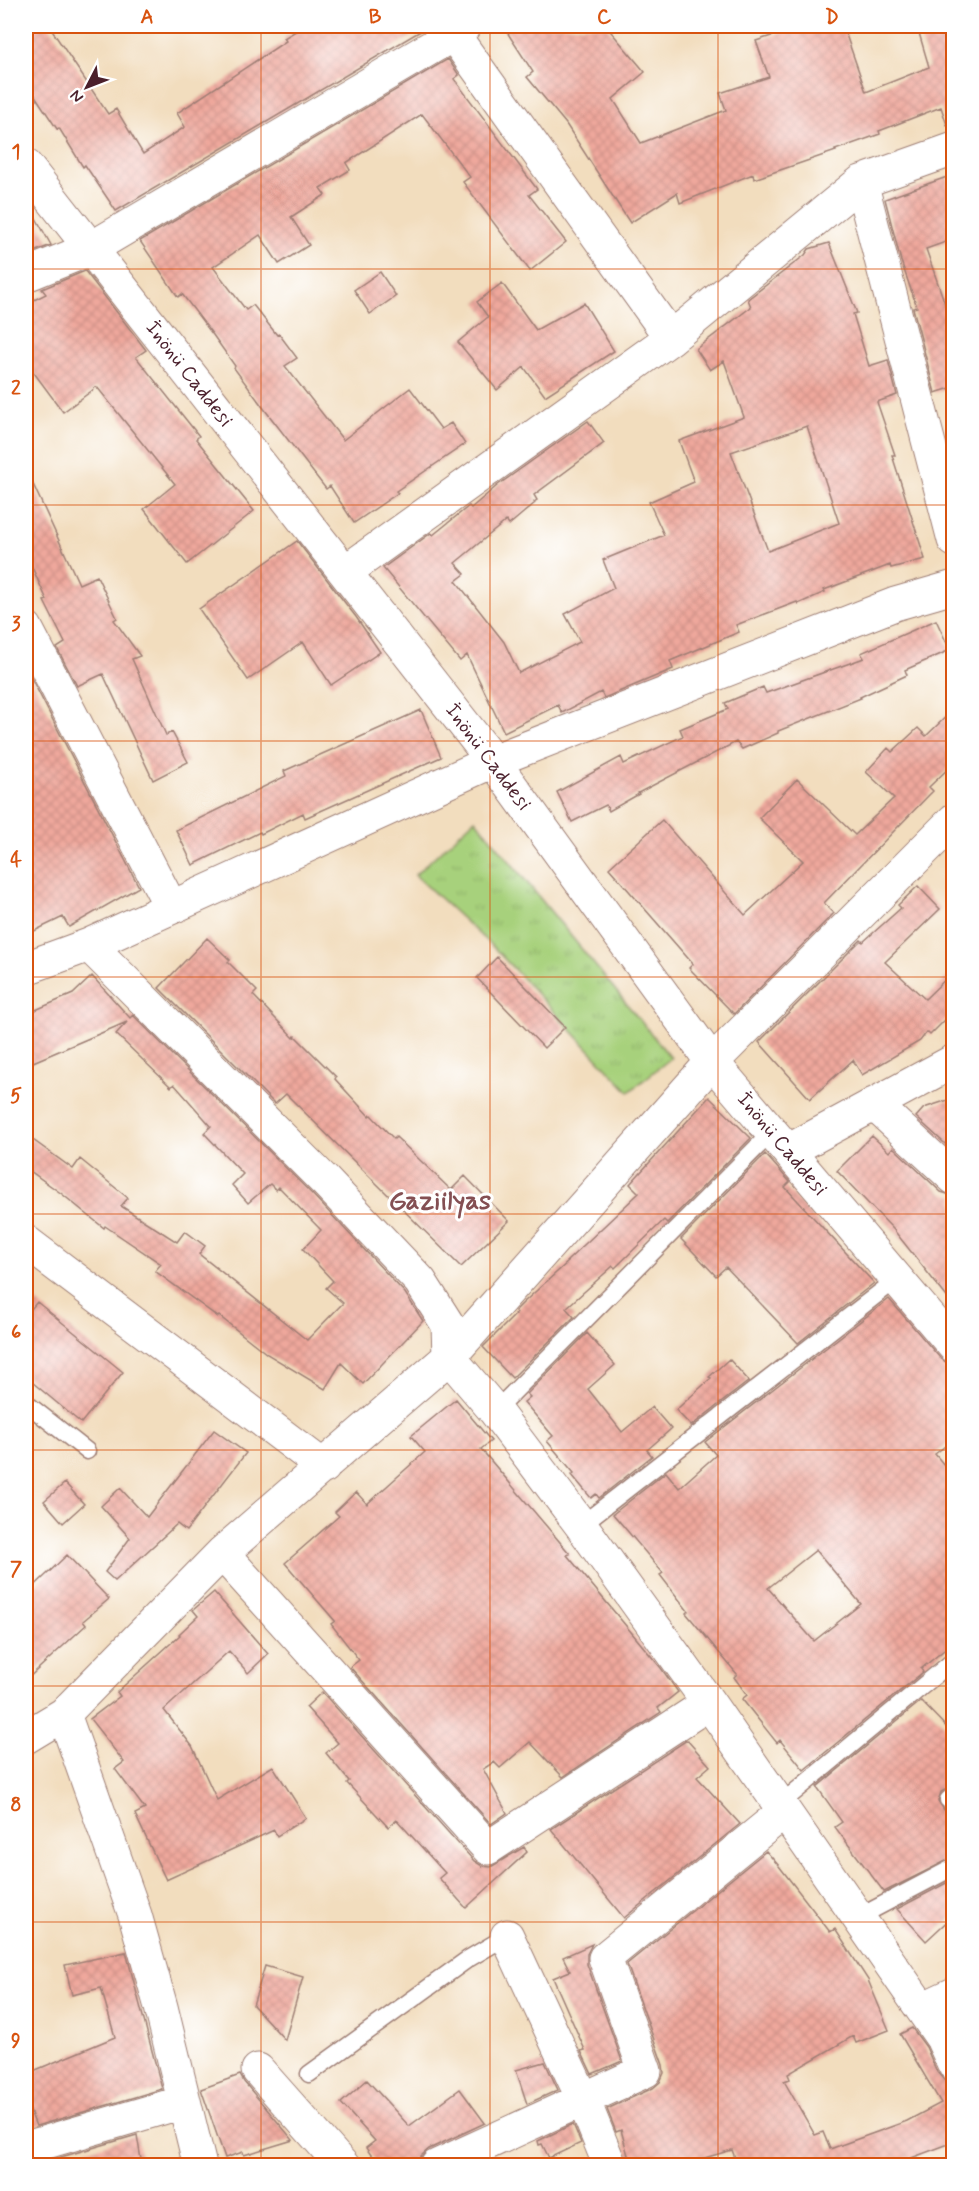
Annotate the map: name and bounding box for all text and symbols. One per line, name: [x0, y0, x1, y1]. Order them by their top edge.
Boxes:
text: A: [140, 4, 154, 31]
text: B: [369, 4, 382, 31]
text: C: [597, 4, 612, 31]
text: D: [825, 4, 839, 31]
north arrow: [57, 57, 117, 117]
text: N: [66, 85, 88, 107]
text: 1: [12, 139, 20, 166]
street label: İnönü Caddesi: [139, 315, 239, 433]
text: 2: [11, 375, 21, 402]
text: 3: [11, 611, 21, 638]
street label: İnönü Caddesi: [438, 698, 538, 817]
text: 4: [10, 847, 22, 874]
text: 5: [10, 1083, 22, 1110]
street label: İnönü Caddesi: [730, 1086, 834, 1202]
district label: Gaziilyas: [389, 1184, 491, 1219]
text: 6: [11, 1319, 21, 1346]
text: 7: [10, 1556, 22, 1583]
text: 8: [10, 1792, 22, 1819]
text: 9: [11, 2028, 21, 2055]

